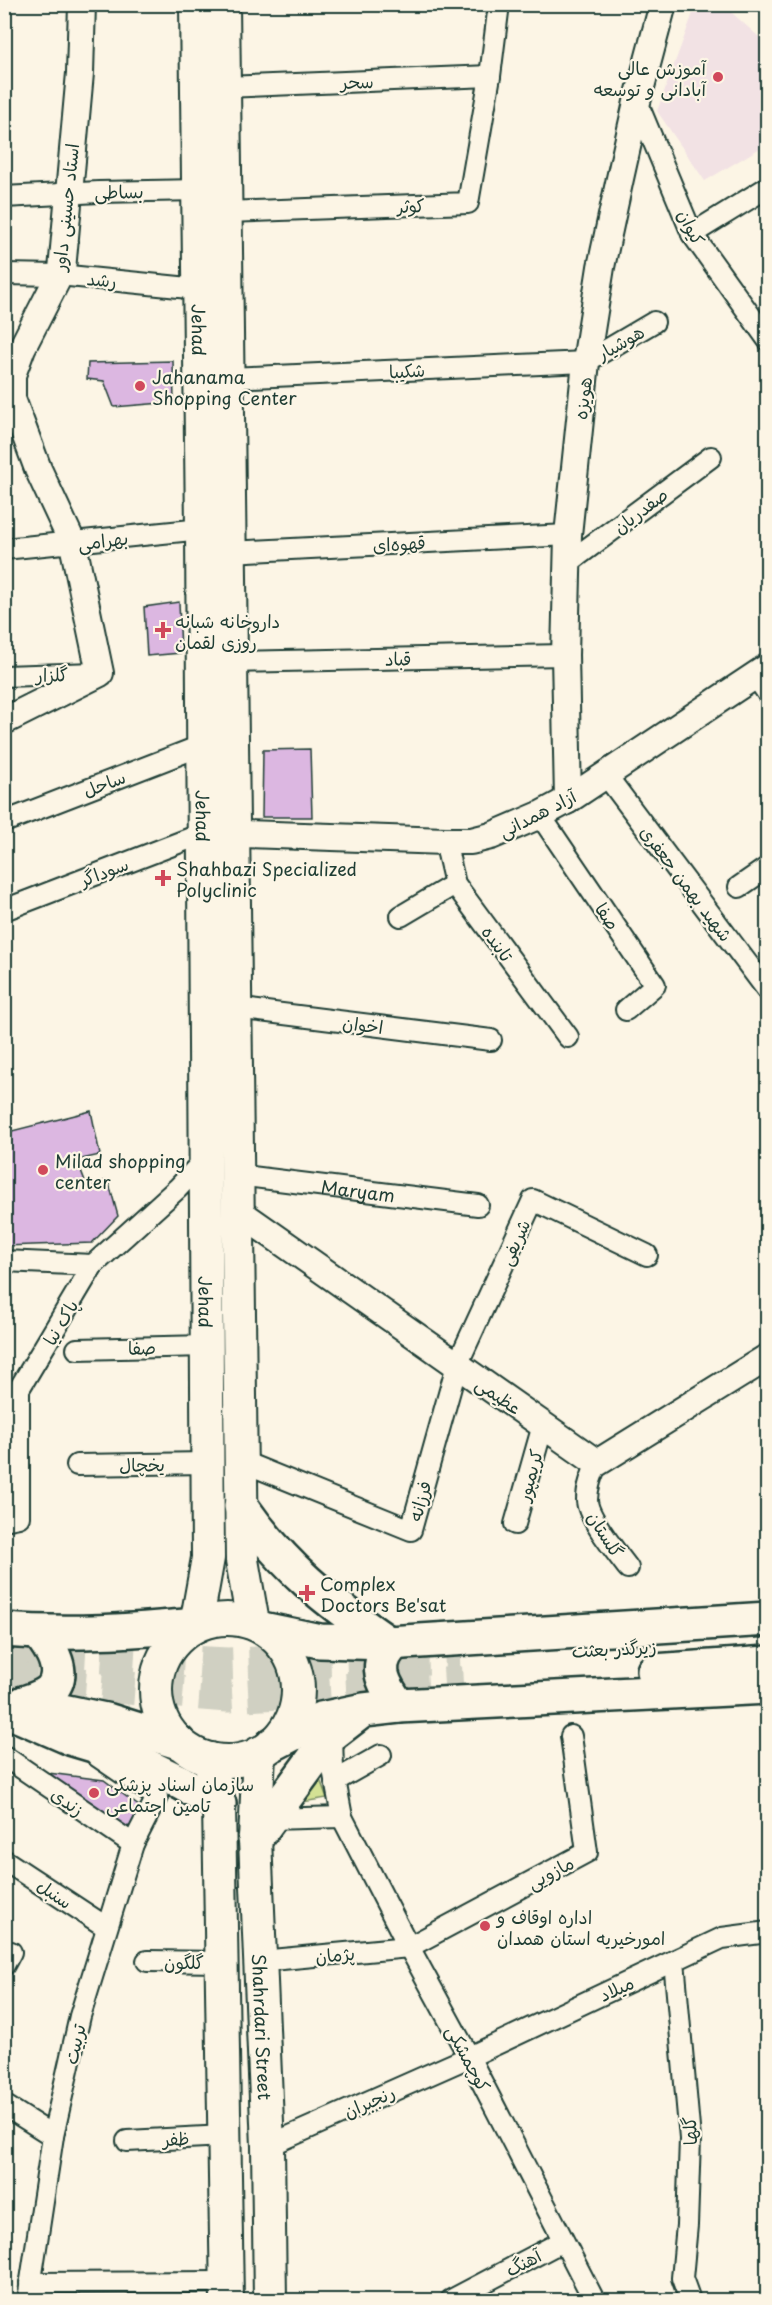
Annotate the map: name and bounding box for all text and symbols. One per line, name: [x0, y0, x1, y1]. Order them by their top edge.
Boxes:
place label: آموزش عالی آبادانی و توسعه: [594, 54, 708, 102]
street label: سحر: [338, 67, 374, 95]
marker: آموزش عالی آبادانی و توسعه: [711, 70, 725, 84]
street label: استاد حسینی داور: [45, 142, 85, 274]
street label: بساطی: [94, 177, 144, 205]
street label: کوثر: [395, 191, 425, 219]
street label: کیوان: [672, 204, 713, 250]
street label: رشد: [86, 264, 118, 294]
street label: Jehad: [186, 304, 214, 356]
street label: هوشیار: [590, 317, 649, 367]
street label: شکیبا: [388, 356, 426, 384]
place label: Jahanama Shopping Center: [152, 363, 297, 411]
street label: هویزه: [566, 375, 598, 421]
marker: Jahanama Shopping Center: [133, 379, 147, 393]
street label: صفدریان: [607, 480, 673, 540]
street label: بهرامی: [76, 524, 130, 556]
street label: قهوه‌ای: [372, 528, 426, 558]
place label: داروخانه شبانه روزی لقمان: [175, 607, 280, 655]
marker: داروخانه شبانه روزی لقمان: [156, 623, 170, 637]
street label: قباد: [385, 644, 411, 672]
street label: گلزار: [34, 660, 69, 688]
street label: ساحل: [79, 763, 129, 803]
street label: آزاد همدانی: [493, 781, 582, 844]
street label: Jehad: [190, 790, 217, 842]
street label: شهید بهمن جعفری: [634, 819, 740, 947]
street label: سوداگر: [74, 849, 132, 893]
place label: Shahbazi Specialized Polyclinic: [176, 855, 357, 903]
marker: Shahbazi Specialized Polyclinic: [154, 869, 172, 887]
street label: صفا: [589, 897, 627, 935]
street label: تابنده: [476, 919, 521, 967]
street label: اخوان: [341, 1008, 385, 1040]
place label: Milad shopping center: [55, 1147, 186, 1195]
marker: Milad shopping center: [36, 1163, 50, 1177]
street label: Maryam: [319, 1172, 397, 1208]
street label: شریفی: [492, 1214, 536, 1270]
street label: Jehad: [193, 1276, 220, 1328]
street label: پاک نیا: [36, 1294, 84, 1350]
street label: صفا: [128, 1333, 156, 1361]
street label: عظیمی: [471, 1369, 527, 1421]
street label: کریمپور: [508, 1446, 549, 1506]
street label: یخچال: [119, 1450, 165, 1478]
street label: فرزانه: [400, 1477, 438, 1525]
street label: گلستان: [581, 1505, 631, 1563]
place label: Complex Doctors Be'sat: [320, 1570, 447, 1618]
marker: Complex Doctors Be'sat: [298, 1584, 316, 1602]
street label: زیرگذر بعثت: [571, 1632, 657, 1664]
place label: سازمان اسناد پزشکی تامین اجتماعی: [106, 1770, 254, 1818]
street label: زندی: [46, 1780, 90, 1822]
marker: سازمان اسناد پزشکی تامین اجتماعی: [87, 1786, 101, 1800]
street label: مازویی: [522, 1848, 578, 1896]
street label: سنبل: [32, 1871, 78, 1915]
place label: اداره اوقاف و امورخیریه استان همدان: [495, 1903, 665, 1951]
marker: اداره اوقاف و امورخیریه استان همدان: [478, 1919, 492, 1933]
street label: پژمان: [314, 1939, 356, 1969]
street label: گلگون: [164, 1948, 204, 1975]
street label: Shahrdari Street: [246, 1953, 280, 2101]
street label: میلاد: [594, 1968, 638, 2008]
street label: تربیت: [56, 2020, 92, 2067]
street label: کوچمشکی: [440, 2020, 498, 2096]
street label: رنجبران: [339, 2078, 399, 2124]
street label: گلها: [675, 2116, 703, 2146]
street label: ظفر: [160, 2124, 190, 2152]
street label: آهنگ: [500, 2241, 547, 2283]

